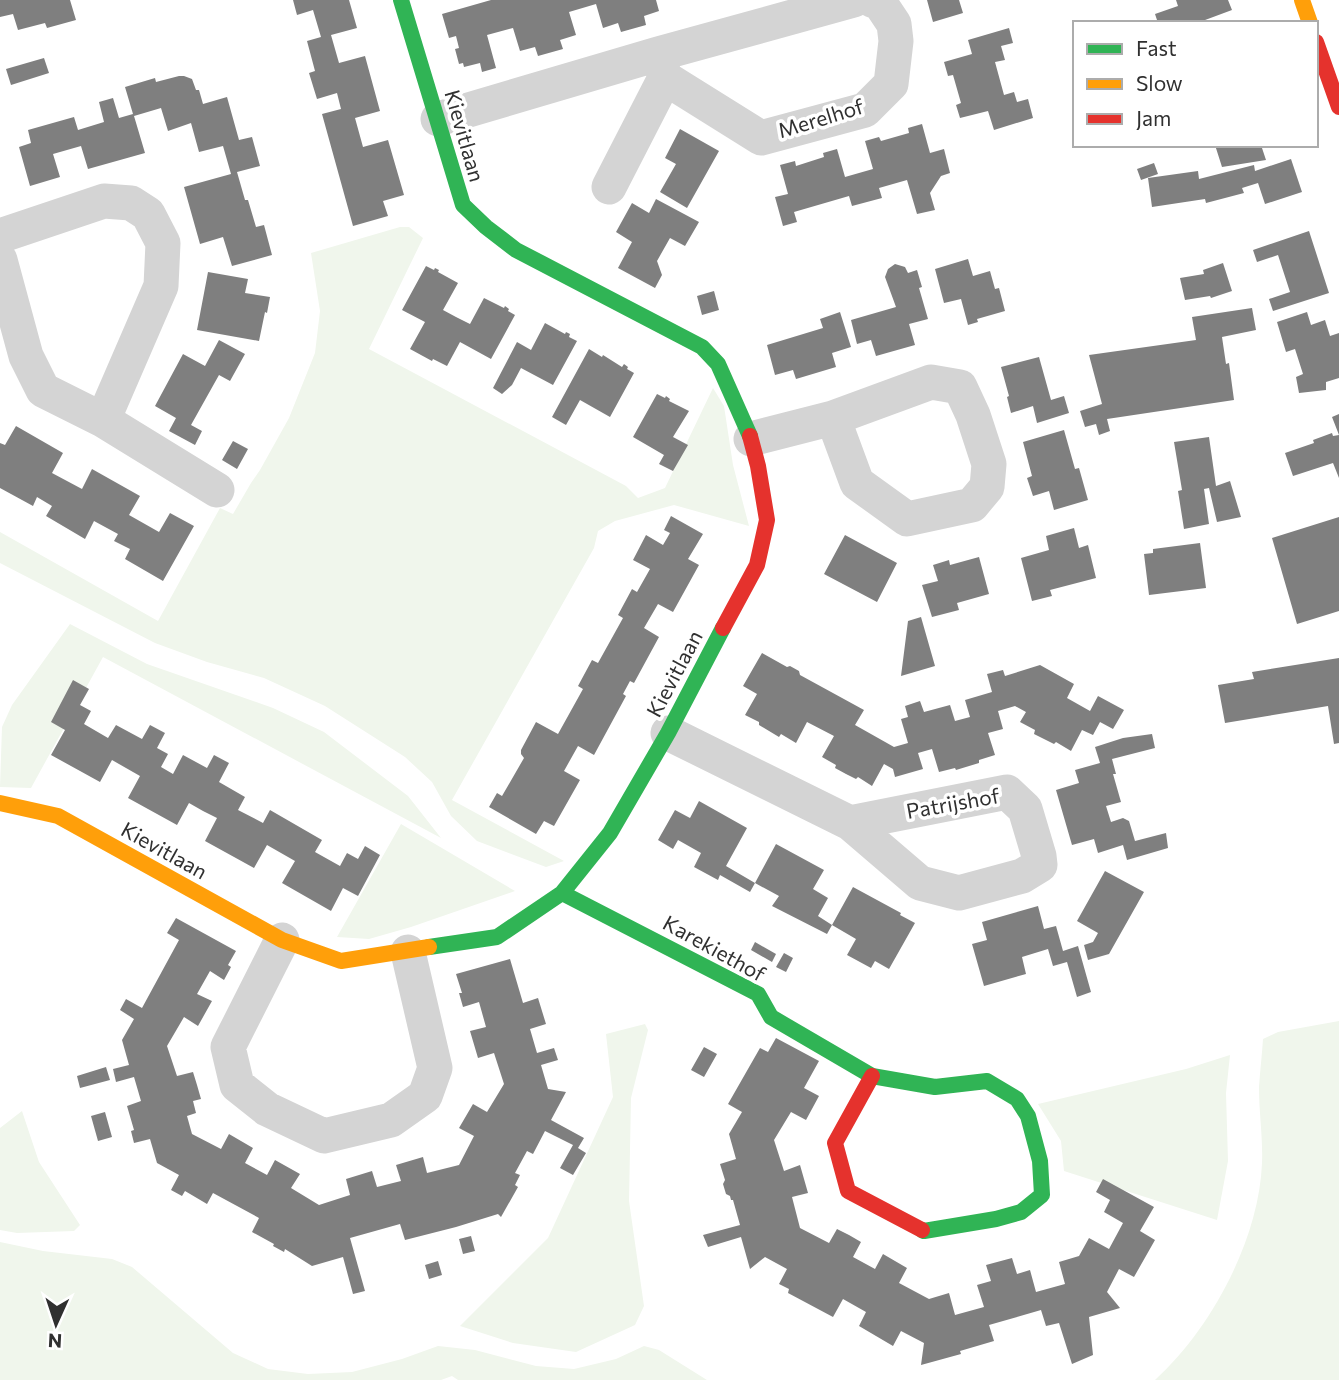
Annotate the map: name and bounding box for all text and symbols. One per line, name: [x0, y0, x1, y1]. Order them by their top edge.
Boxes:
legend: [1073, 21, 1318, 147]
text: Fast: [1136, 35, 1177, 60]
text: Slow: [1136, 70, 1183, 95]
street label: Kievitlaan: [440, 87, 490, 184]
street label: Merelhof: [775, 93, 867, 142]
text: Jam: [1136, 105, 1171, 130]
street label: Kievitlaan: [640, 626, 707, 721]
street label: Patrijshof: [904, 782, 1002, 823]
street label: Kievitlaan: [117, 816, 212, 884]
street label: Karekiethof: [659, 909, 771, 986]
north arrow: [21, 1289, 91, 1359]
text: N: [47, 1330, 63, 1353]

